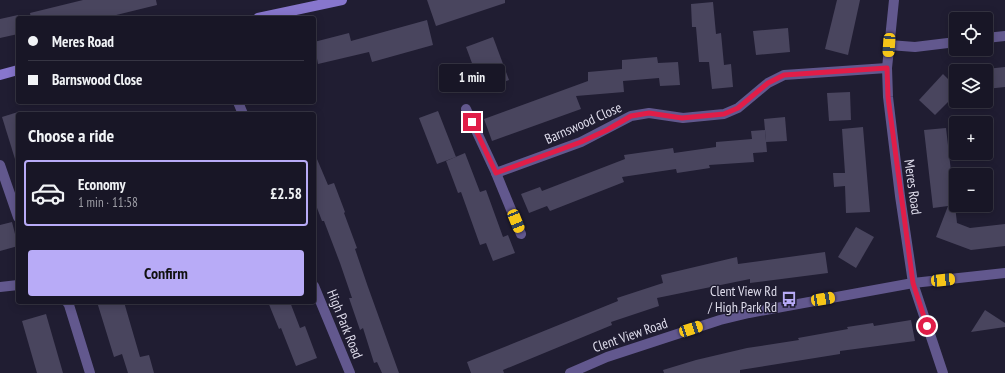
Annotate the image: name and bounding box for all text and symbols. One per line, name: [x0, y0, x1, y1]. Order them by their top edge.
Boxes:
map controls: [949, 12, 993, 212]
button: locate: [949, 12, 993, 56]
text: Meres Road: [52, 32, 114, 51]
car: [882, 33, 896, 57]
callout: 1 min: [439, 64, 505, 92]
button: layers: [949, 64, 993, 108]
text: 1 min: [459, 69, 485, 86]
text: Barnswood Close: [52, 70, 143, 89]
street label: Barnswood Close: [542, 98, 624, 148]
route end: [463, 113, 481, 131]
button: +: [949, 116, 993, 160]
text: Choose a ride: [28, 124, 114, 147]
street label: Meres Road: [900, 158, 926, 216]
button: −: [949, 168, 993, 212]
icon: car: [30, 175, 66, 211]
text: Economy: [78, 175, 126, 194]
text: £2.58: [270, 184, 302, 203]
text: 1 min · 11:58: [78, 194, 138, 211]
car: [506, 208, 526, 234]
button: Confirm: [28, 250, 304, 296]
car: [930, 273, 956, 287]
place label: Clent View Rd / High Park Rd: [707, 282, 777, 316]
street label: High Park Road: [323, 287, 367, 361]
bus stop icon: Clent View Rd / High Park Rd: [780, 290, 798, 308]
car: [810, 291, 836, 307]
street label: Clent View Road: [590, 314, 670, 356]
route start: [918, 317, 936, 335]
car: [678, 320, 704, 338]

